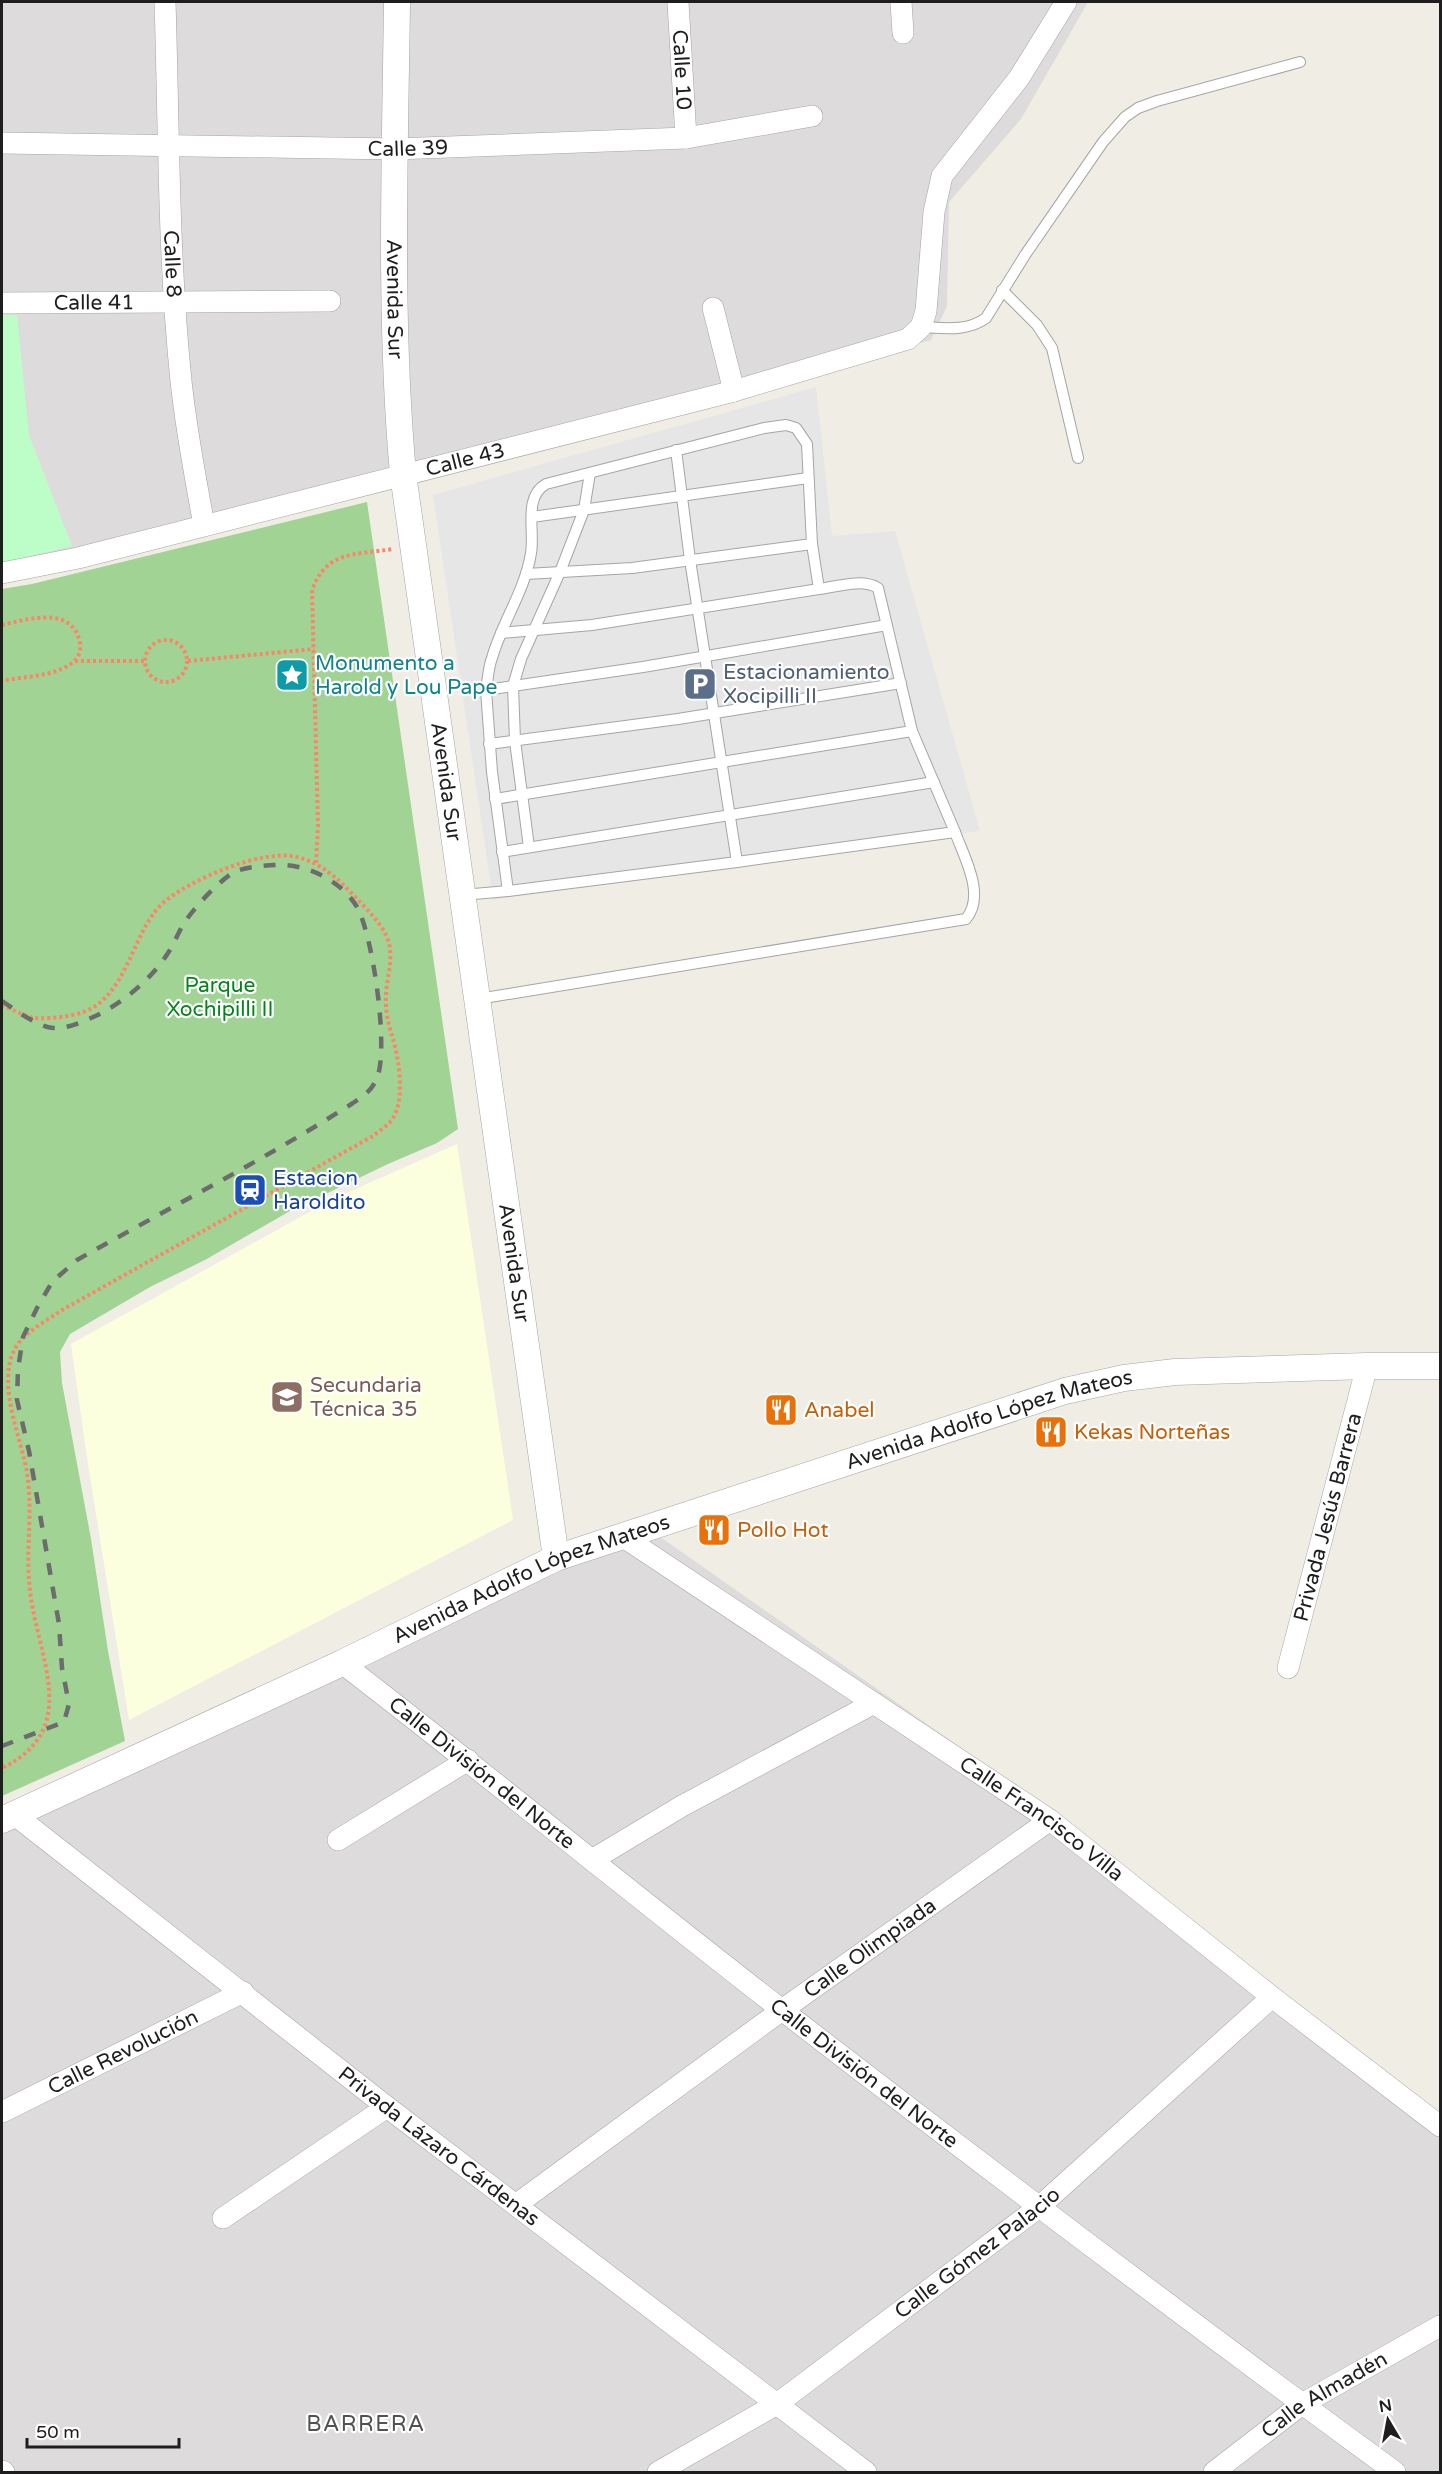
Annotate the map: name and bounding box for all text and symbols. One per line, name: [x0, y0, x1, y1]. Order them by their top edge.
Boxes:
street label: Calle 10: [667, 29, 697, 111]
street label: Calle 39: [367, 134, 449, 162]
street label: Calle 8: [158, 230, 187, 298]
street label: Avenida Sur: [381, 239, 408, 359]
street label: Calle 41: [54, 290, 134, 315]
street label: Calle 43: [423, 437, 507, 481]
place label: Monumento a Harold y Lou Pape: [315, 651, 498, 700]
place icon: Monumento a Harold y Lou Pape: [274, 657, 310, 693]
place label: Estacionamiento Xocipilli II: [723, 660, 889, 709]
parking icon: Estacionamiento Xocipilli II: [682, 666, 718, 702]
street label: Avenida Sur: [426, 721, 467, 843]
park label: Parque Xochipilli II: [167, 973, 273, 1022]
place label: Estacion Haroldito: [273, 1166, 366, 1215]
station icon: Estacion Haroldito: [232, 1172, 268, 1208]
street label: Avenida Sur: [494, 1202, 535, 1324]
street label: Avenida Adolfo López Mateos: [842, 1365, 1134, 1475]
place label: Secundaria Técnica 35: [310, 1373, 422, 1422]
school or university icon: Secundaria Técnica 35: [269, 1379, 305, 1415]
restaurant icon: Anabel: [763, 1392, 799, 1428]
place label: Anabel: [804, 1398, 875, 1423]
street label: Privada Jesús Barrera: [1288, 1410, 1367, 1624]
restaurant icon: Kekas Norteñas: [1033, 1414, 1069, 1450]
place label: Kekas Norteñas: [1074, 1420, 1230, 1445]
street label: Avenida Adolfo López Mateos: [388, 1509, 673, 1649]
restaurant icon: Pollo Hot: [696, 1512, 732, 1548]
place label: Pollo Hot: [737, 1518, 829, 1543]
street label: Calle División del Norte: [384, 1691, 580, 1854]
street label: Calle Francisco Villa: [955, 1751, 1129, 1886]
street label: Calle Olimpiada: [799, 1892, 941, 2003]
street label: Calle División del Norte: [765, 1993, 963, 2153]
street label: Calle Revolución: [44, 2004, 202, 2100]
street label: Privada Lázaro Cárdenas: [333, 2061, 545, 2231]
street label: Calle Gómez Palacio: [889, 2182, 1065, 2324]
street label: Calle Almadén: [1256, 2346, 1392, 2443]
north arrow: [1358, 2390, 1418, 2450]
text: N: [1378, 2395, 1394, 2417]
scale bar: [27, 2411, 178, 2449]
district label: BARRERA: [306, 2411, 426, 2437]
text: 50 m: [36, 2421, 80, 2443]

